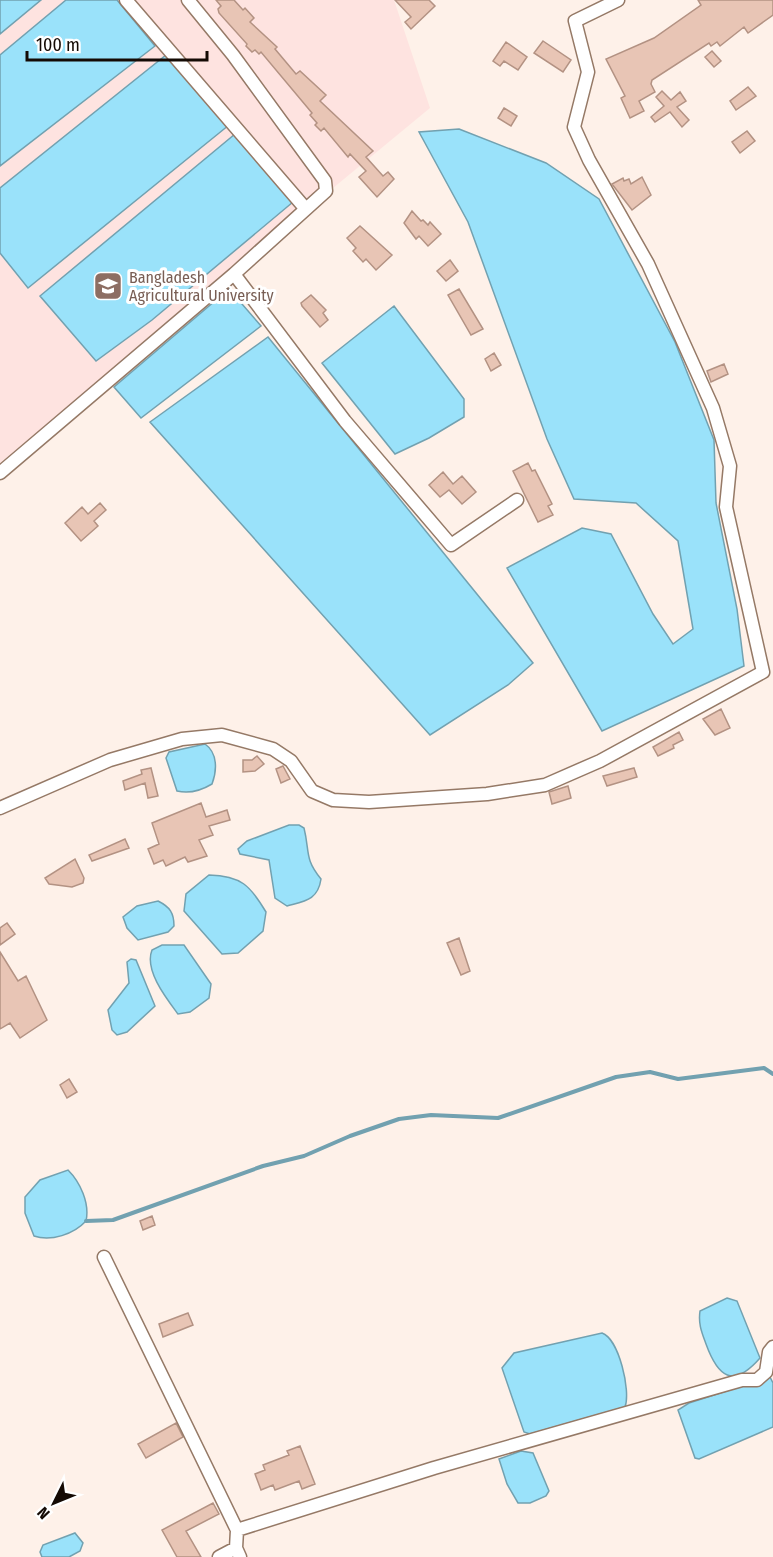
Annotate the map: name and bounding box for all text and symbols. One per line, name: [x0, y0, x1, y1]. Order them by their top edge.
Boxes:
scale bar: [27, 24, 207, 62]
text: 100 m: [36, 34, 80, 56]
place label: Bangladesh Agricultural University: [129, 268, 274, 305]
school or university icon: Bangladesh Agricultural University: [92, 270, 124, 302]
north arrow: [24, 1473, 84, 1533]
text: N: [33, 1503, 54, 1523]

